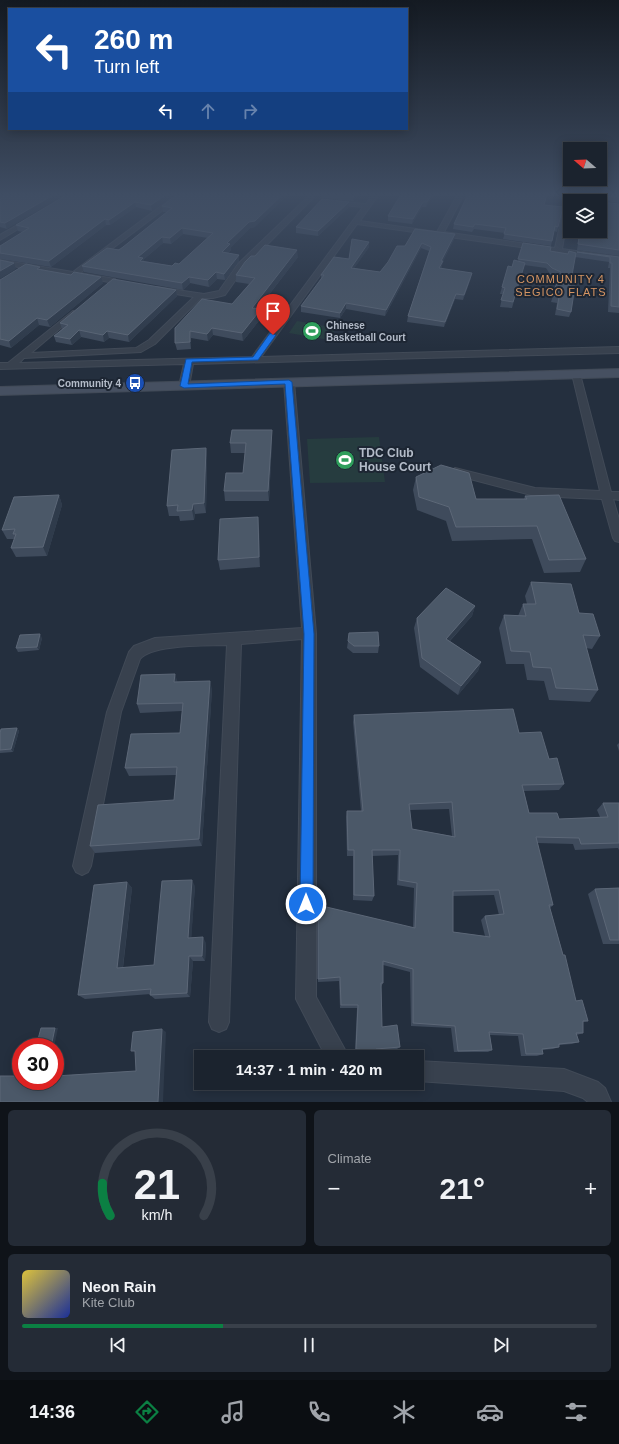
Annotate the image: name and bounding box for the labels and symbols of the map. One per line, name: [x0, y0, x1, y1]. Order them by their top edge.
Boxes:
north arrow: [563, 142, 607, 186]
district label: COMMUNITY 4 SEGICO FLATS: [515, 273, 607, 298]
pin: [256, 294, 290, 335]
sports icon: Chinese Basketball Court: [301, 320, 323, 342]
place label: Chinese Basketball Court: [326, 320, 406, 343]
bus stop icon: Community 4: [124, 372, 146, 394]
place label: Community 4: [58, 378, 121, 389]
place label: TDC Club House Court: [359, 446, 431, 474]
sports icon: TDC Club House Court: [334, 449, 356, 471]
position arrow: [285, 883, 327, 925]
speed limit sign: 30: [12, 1038, 64, 1090]

